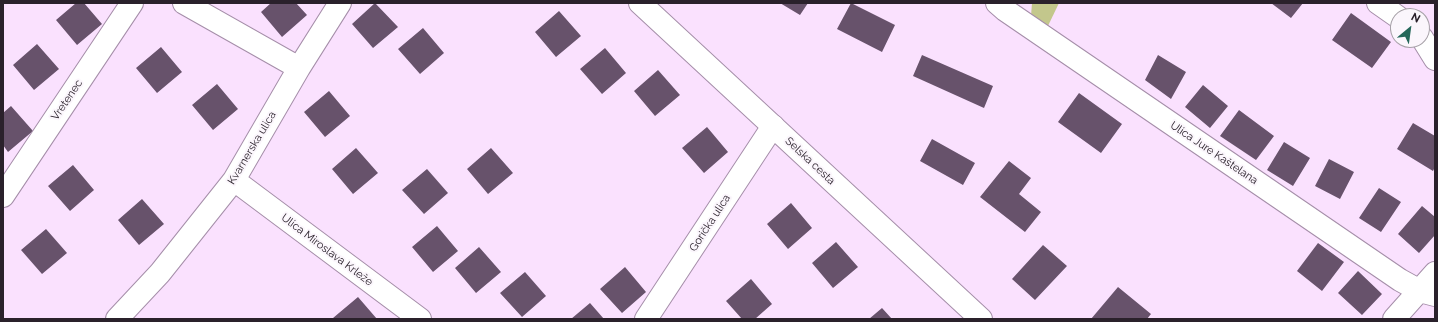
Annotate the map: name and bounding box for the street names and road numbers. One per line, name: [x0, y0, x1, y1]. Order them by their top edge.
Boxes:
street label: Vretenec: [49, 77, 85, 123]
street label: Kvarnerska ulica: [225, 109, 279, 187]
street label: Ulica Jure Kaštelana: [1168, 119, 1260, 187]
street label: Selska cesta: [782, 135, 838, 187]
street label: Gorička ulica: [687, 192, 733, 254]
street label: Ulica Miroslava Krleže: [279, 211, 375, 289]

